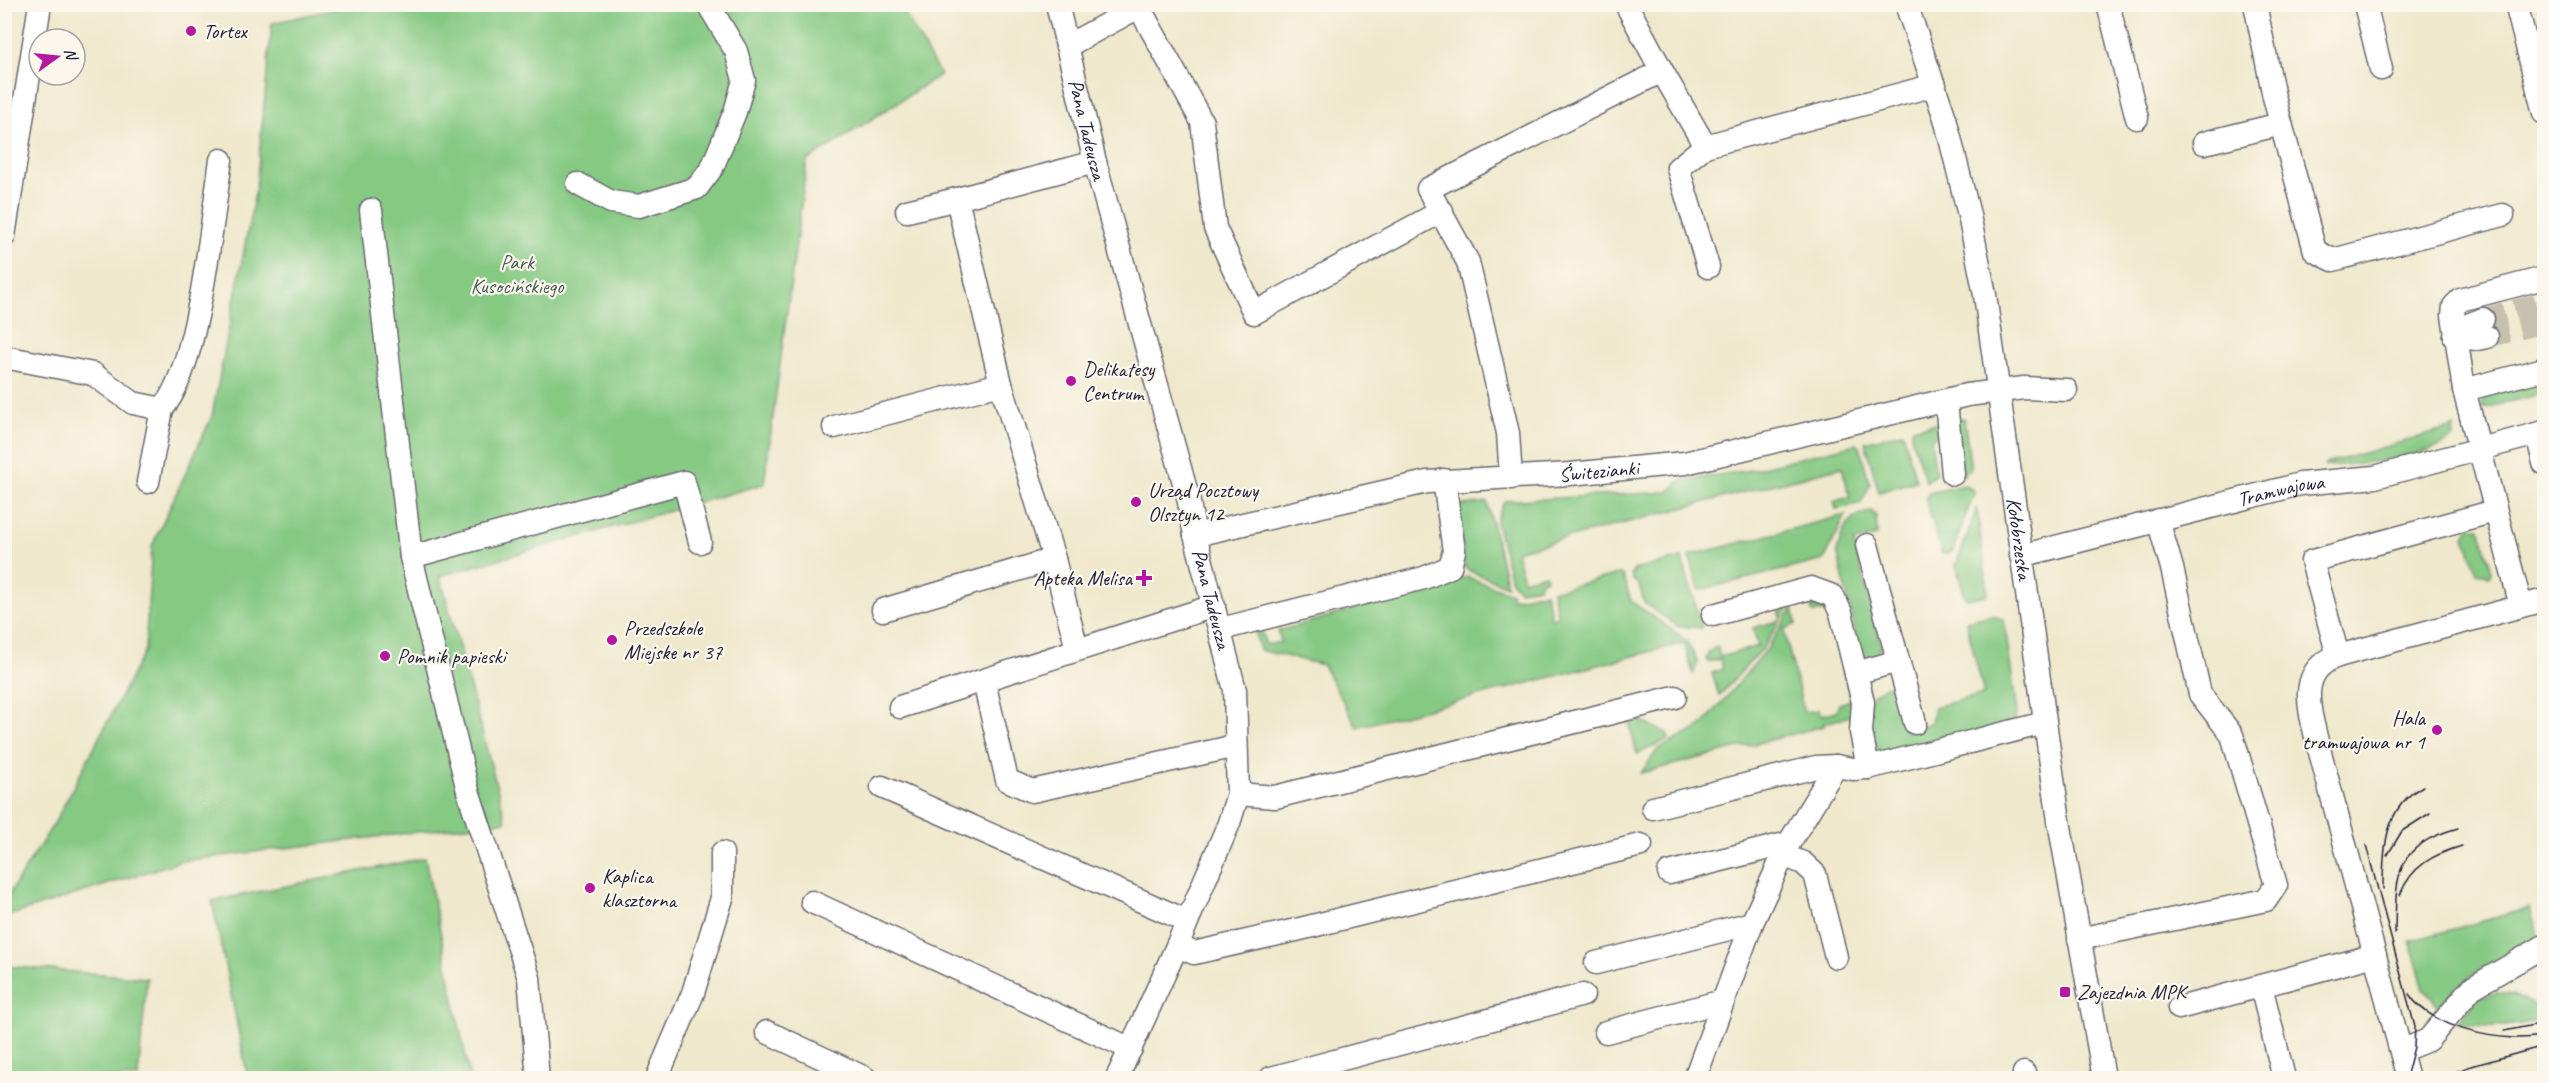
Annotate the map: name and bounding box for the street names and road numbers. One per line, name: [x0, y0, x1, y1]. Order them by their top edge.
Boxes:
street label: Pana Tadeusza: [1063, 77, 1113, 185]
street label: Świtezianki: [1558, 454, 1643, 488]
street label: Tramwajowa: [2234, 469, 2327, 513]
street label: Kołobrzeska: [2001, 496, 2038, 584]
street label: Pana Tadeusza: [1186, 546, 1238, 654]

